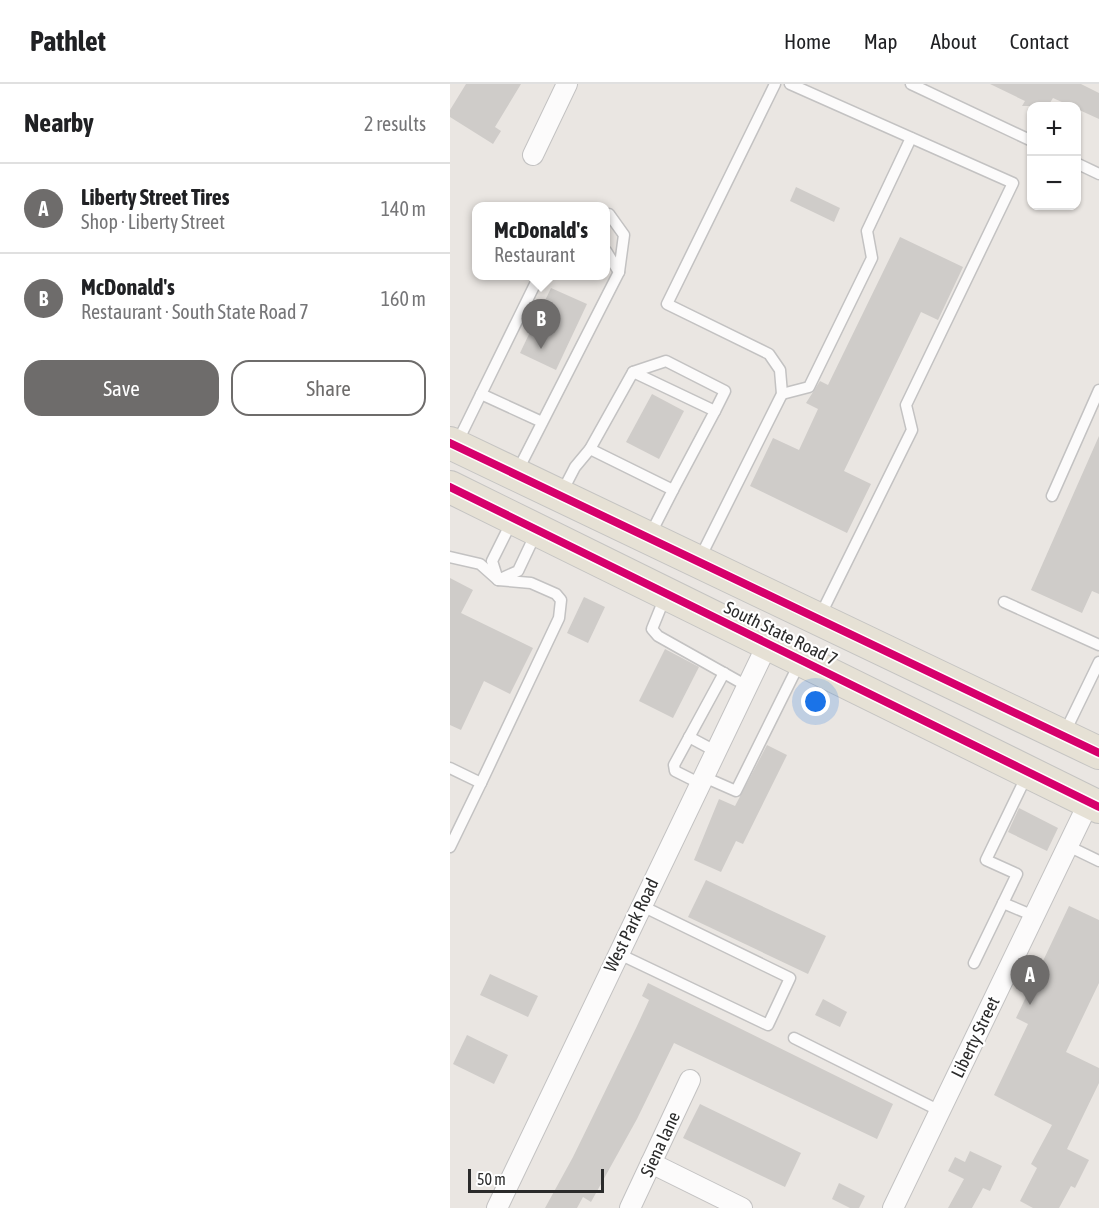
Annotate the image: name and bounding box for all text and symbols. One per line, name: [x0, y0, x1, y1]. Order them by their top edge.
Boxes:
text: Pathlet: [30, 25, 106, 57]
text: Home: [784, 29, 831, 53]
text: Map: [864, 29, 898, 53]
text: About: [931, 29, 977, 53]
text: Contact: [1010, 29, 1069, 53]
map controls: [1027, 102, 1081, 210]
button: +: [1027, 102, 1081, 156]
text: Nearby: [24, 108, 94, 138]
text: 2 results: [364, 112, 426, 135]
button: −: [1027, 156, 1081, 210]
text: Liberty Street Tires: [81, 184, 229, 210]
text: A: [39, 197, 48, 220]
text: 140 m: [381, 197, 426, 220]
popup: [472, 202, 610, 280]
text: Shop · Liberty Street: [81, 210, 225, 233]
text: McDonald's: [494, 217, 588, 243]
text: Restaurant: [494, 243, 575, 266]
text: McDonald's: [81, 274, 175, 300]
text: B: [39, 287, 48, 310]
text: 160 m: [381, 287, 426, 310]
text: Restaurant · South State Road 7: [81, 300, 309, 323]
pin: B: [522, 300, 560, 349]
button: Save: [24, 360, 219, 416]
button: Share: [231, 360, 426, 416]
street label: South State Road 7: [721, 597, 841, 669]
your location: [801, 687, 830, 716]
street label: West Park Road: [599, 875, 663, 975]
pin: A: [1010, 956, 1050, 1005]
street label: Liberty Street: [946, 993, 1004, 1081]
street label: Siena lane: [636, 1108, 684, 1180]
scale bar: [468, 1166, 604, 1194]
text: 50 m: [477, 1170, 506, 1188]

